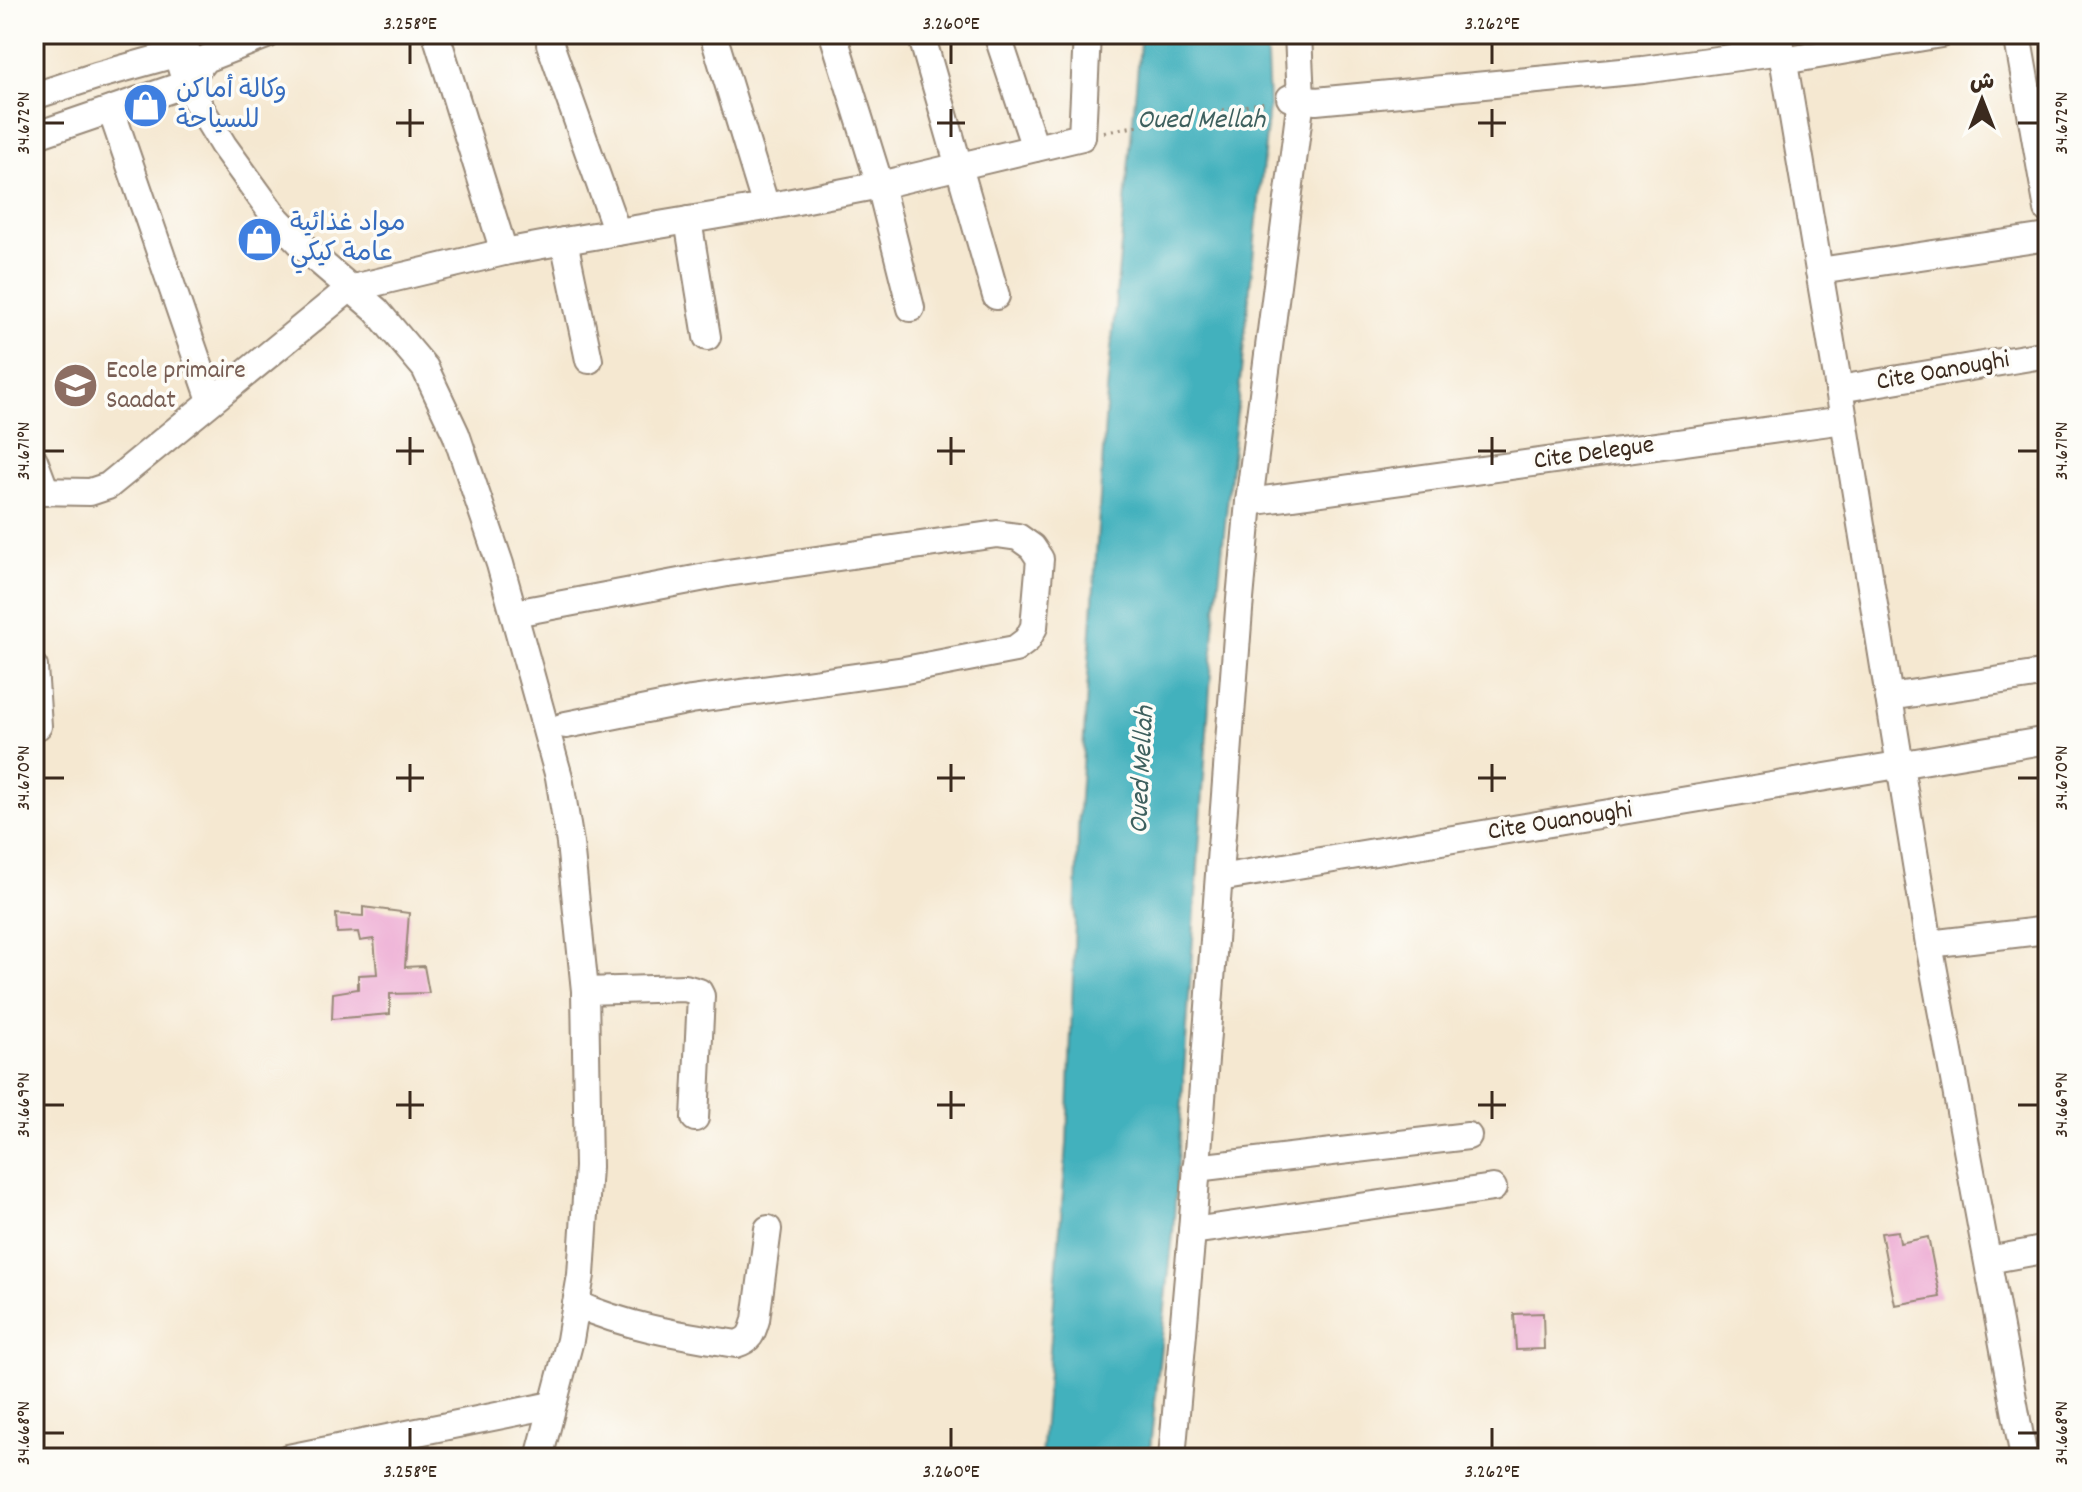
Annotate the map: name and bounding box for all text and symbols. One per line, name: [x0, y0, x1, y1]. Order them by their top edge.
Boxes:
text: 3.258°E: [383, 11, 437, 39]
text: 3.260°E: [922, 11, 980, 39]
text: 3.262°E: [1465, 11, 1519, 39]
north arrow: [1942, 60, 2022, 140]
text: ش: [1970, 68, 1994, 99]
place label: وكالة أماكن للسياحة: [176, 73, 287, 140]
shop icon: وكالة أماكن للسياحة: [121, 82, 169, 130]
text: 34.672°N: [11, 92, 39, 155]
text: 34.672°N: [2049, 92, 2077, 155]
water label: Oued Mellah: [1137, 102, 1266, 142]
place label: مواد غذائية عامة كيكي: [290, 206, 406, 274]
shop icon: مواد غذائية عامة كيكي: [235, 215, 283, 263]
street label: Cite Oanoughi: [1874, 342, 2013, 402]
place label: Ecole primaire Saadat: [106, 353, 246, 420]
school or university icon: Ecole primaire Saadat: [51, 362, 99, 410]
text: 34.671°N: [11, 422, 39, 480]
text: 34.671°N: [2049, 422, 2077, 480]
street label: Cite Delegue: [1531, 427, 1657, 481]
water label: Oued Mellah: [1121, 704, 1167, 835]
text: 34.670°N: [11, 745, 39, 811]
text: 34.670°N: [2049, 745, 2077, 811]
street label: Cite Ouanoughi: [1485, 792, 1635, 852]
text: 34.669°N: [11, 1072, 39, 1138]
text: 34.669°N: [2049, 1072, 2077, 1138]
text: 34.668°N: [11, 1401, 39, 1465]
text: 34.668°N: [2049, 1401, 2077, 1465]
text: 3.258°E: [383, 1459, 437, 1487]
text: 3.260°E: [922, 1459, 980, 1487]
text: 3.262°E: [1465, 1459, 1519, 1487]

